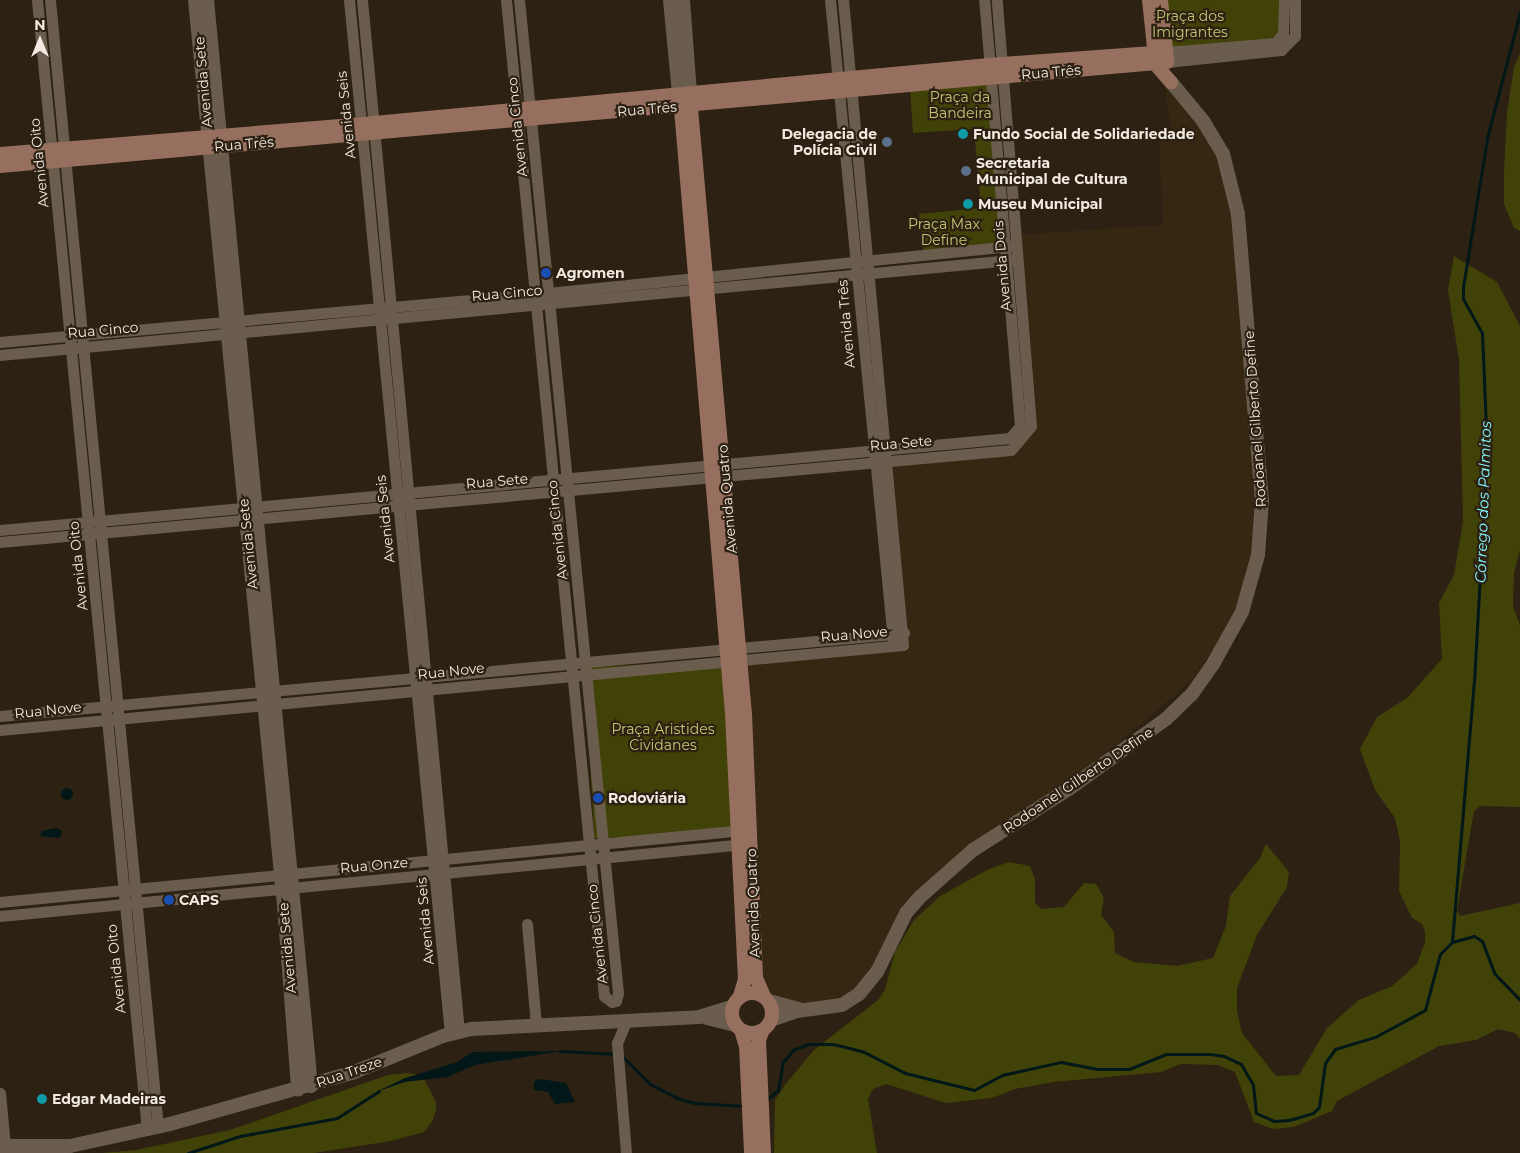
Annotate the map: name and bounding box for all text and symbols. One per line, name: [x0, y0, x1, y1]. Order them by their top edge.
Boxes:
park label: Praça dos Imigrantes: [1152, 8, 1228, 40]
north arrow: [15, 15, 65, 65]
text: N: [34, 16, 46, 34]
street label: Avenida Sete: [191, 36, 215, 128]
street label: Rua Três: [1020, 61, 1082, 83]
street label: Avenida Seis: [333, 70, 359, 160]
street label: Avenida Cinco: [503, 76, 531, 178]
park label: Praça da Bandeira: [928, 89, 992, 121]
street label: Rua Três: [616, 98, 678, 120]
street label: Avenida Oito: [26, 117, 52, 209]
place label: Delegacia de Polícia Civil: [782, 126, 877, 158]
place label: Fundo Social de Solidariedade: [973, 126, 1195, 142]
marker: Fundo Social de Solidariedade: [957, 128, 969, 140]
street label: Rua Três: [213, 133, 275, 155]
marker: Delegacia de Polícia Civil: [881, 136, 893, 148]
place label: Secretaria Municipal de Cultura: [976, 155, 1128, 188]
marker: Secretaria Municipal de Cultura: [960, 165, 972, 177]
place label: Museu Municipal: [978, 196, 1103, 212]
marker: Museu Municipal: [962, 198, 974, 210]
park label: Praça Max Define: [908, 216, 980, 248]
street label: Avenida Dois: [990, 220, 1014, 312]
place label: Agromen: [556, 265, 625, 281]
marker: Agromen: [540, 267, 552, 279]
street label: Avenida Três: [834, 279, 858, 369]
street label: Rua Cinco: [471, 282, 543, 304]
street label: Rua Cinco: [67, 319, 139, 341]
street label: Rodoanel Gilberto Define: [1240, 330, 1270, 508]
water label: Córrego dos Palmitos: [1471, 421, 1495, 583]
street label: Rua Sete: [869, 432, 933, 454]
street label: Avenida Quatro: [714, 444, 740, 554]
street label: Rua Sete: [465, 470, 529, 492]
street label: Avenida Seis: [372, 474, 398, 564]
street label: Avenida Cinco: [543, 479, 571, 581]
street label: Avenida Sete: [235, 498, 261, 590]
street label: Avenida Oito: [65, 520, 91, 612]
street label: Rua Nove: [820, 623, 888, 645]
street label: Rua Nove: [417, 659, 485, 683]
street label: Rua Nove: [14, 698, 82, 722]
park label: Praça Aristides Cividanes: [611, 721, 715, 754]
street label: Rodoanel Gilberto Define: [1000, 723, 1156, 837]
place label: Rodoviária: [608, 790, 686, 806]
marker: Rodoviária: [592, 792, 604, 804]
street label: Avenida Quatro: [743, 848, 763, 958]
street label: Rua Onze: [339, 854, 409, 876]
street label: Avenida Seis: [413, 877, 437, 965]
street label: Avenida Cinco: [583, 883, 611, 985]
place label: CAPS: [179, 892, 219, 908]
marker: CAPS: [163, 894, 175, 906]
street label: Avenida Sete: [275, 902, 299, 994]
street label: Avenida Oito: [103, 923, 129, 1015]
street label: Rua Treze: [314, 1053, 384, 1091]
place label: Edgar Madeiras: [52, 1091, 166, 1107]
marker: Edgar Madeiras: [36, 1093, 48, 1105]

